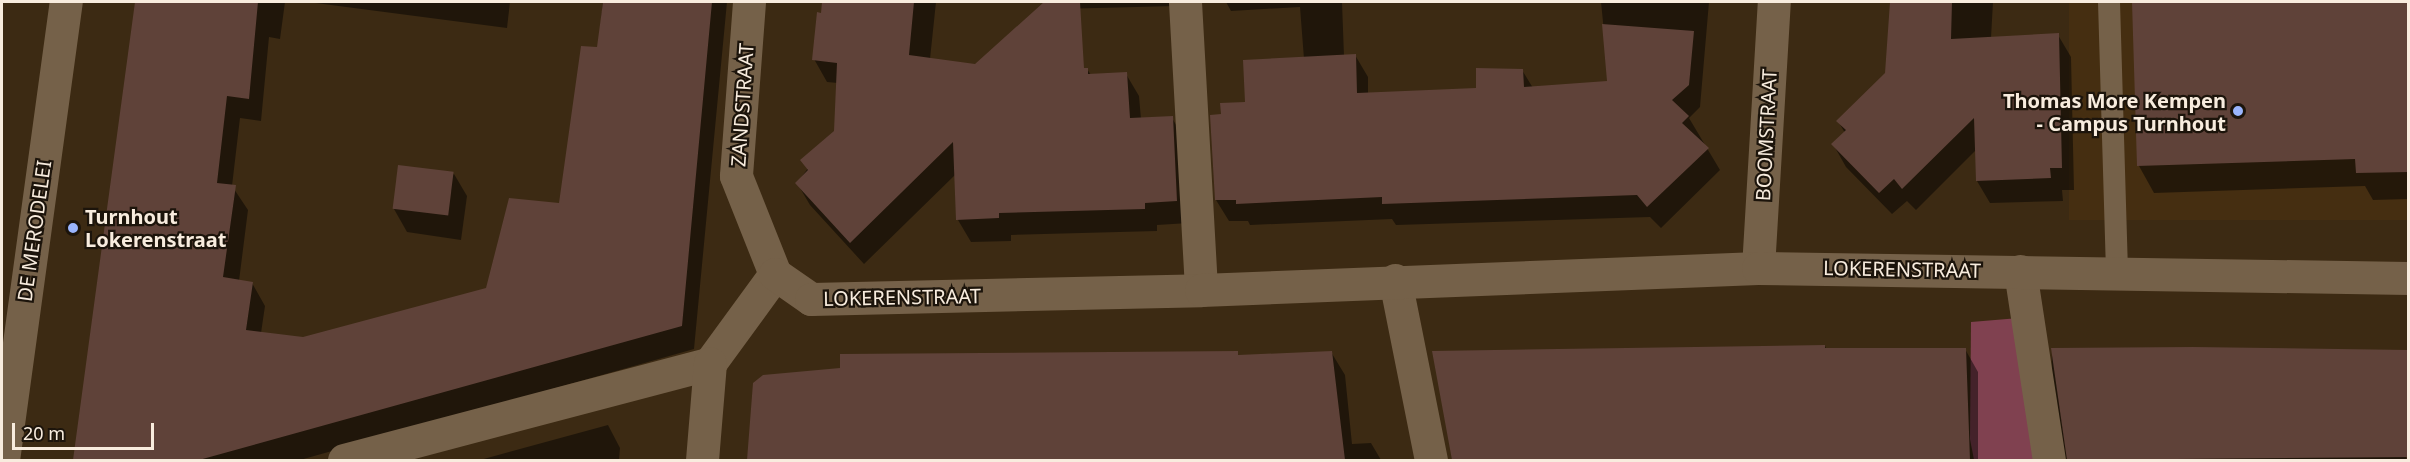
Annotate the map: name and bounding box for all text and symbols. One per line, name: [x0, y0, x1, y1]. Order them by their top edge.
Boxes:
street label: ZANDSTRAAT: [726, 42, 758, 168]
street label: BOOMSTRAAT: [1751, 68, 1781, 202]
place label: Thomas More Kempen - Campus Turnhout: [2003, 88, 2226, 135]
marker: Thomas More Kempen - Campus Turnhout: [2231, 104, 2245, 118]
street label: DE MERODELEI: [12, 159, 56, 303]
place label: Turnhout Lokerenstraat: [85, 204, 226, 251]
marker: Turnhout Lokerenstraat: [66, 221, 80, 235]
street label: LOKERENSTRAAT: [1823, 256, 1981, 282]
street label: LOKERENSTRAAT: [823, 284, 981, 310]
scale bar: [15, 411, 158, 449]
text: 20 m: [23, 421, 65, 445]

